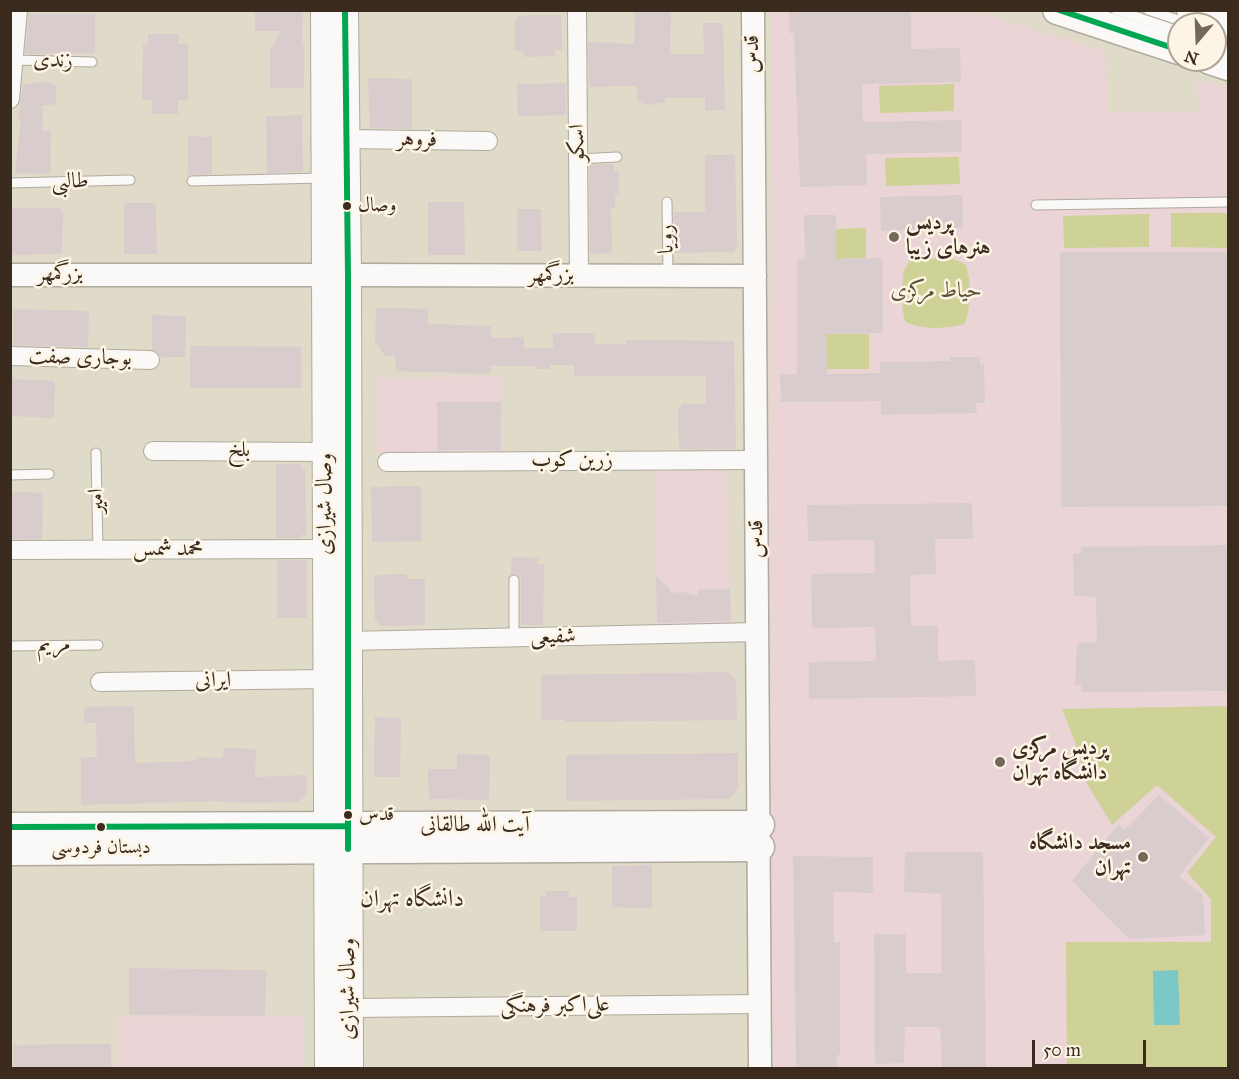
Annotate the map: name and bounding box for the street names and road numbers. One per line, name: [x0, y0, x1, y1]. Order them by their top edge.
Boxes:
street label: قدس: [740, 35, 766, 73]
street label: زندی: [33, 47, 73, 75]
street label: اسکو: [564, 124, 592, 162]
street label: فروهر: [397, 126, 437, 154]
street label: طالبی: [51, 168, 89, 196]
street label: رویا: [654, 224, 680, 254]
street label: بزرگمهر: [37, 262, 83, 288]
street label: بزرگمهر: [528, 263, 574, 289]
street label: بوجاری صفت: [28, 344, 132, 372]
street label: بلخ: [228, 438, 250, 464]
street label: زرین کوب: [531, 448, 613, 474]
street label: وصال شیرازی: [313, 453, 339, 555]
street label: امیر: [84, 488, 110, 514]
street label: قدس: [743, 519, 771, 559]
street label: محمد شمس: [133, 537, 203, 563]
street label: شفیعی: [530, 623, 576, 651]
street label: مریم: [37, 632, 71, 658]
street label: ایرانی: [195, 667, 231, 695]
street label: آیت الله طالقانی: [420, 813, 530, 839]
street label: وصال شیرازی: [336, 938, 362, 1040]
street label: علی‌اکبر فرهنگی: [500, 992, 610, 1020]

